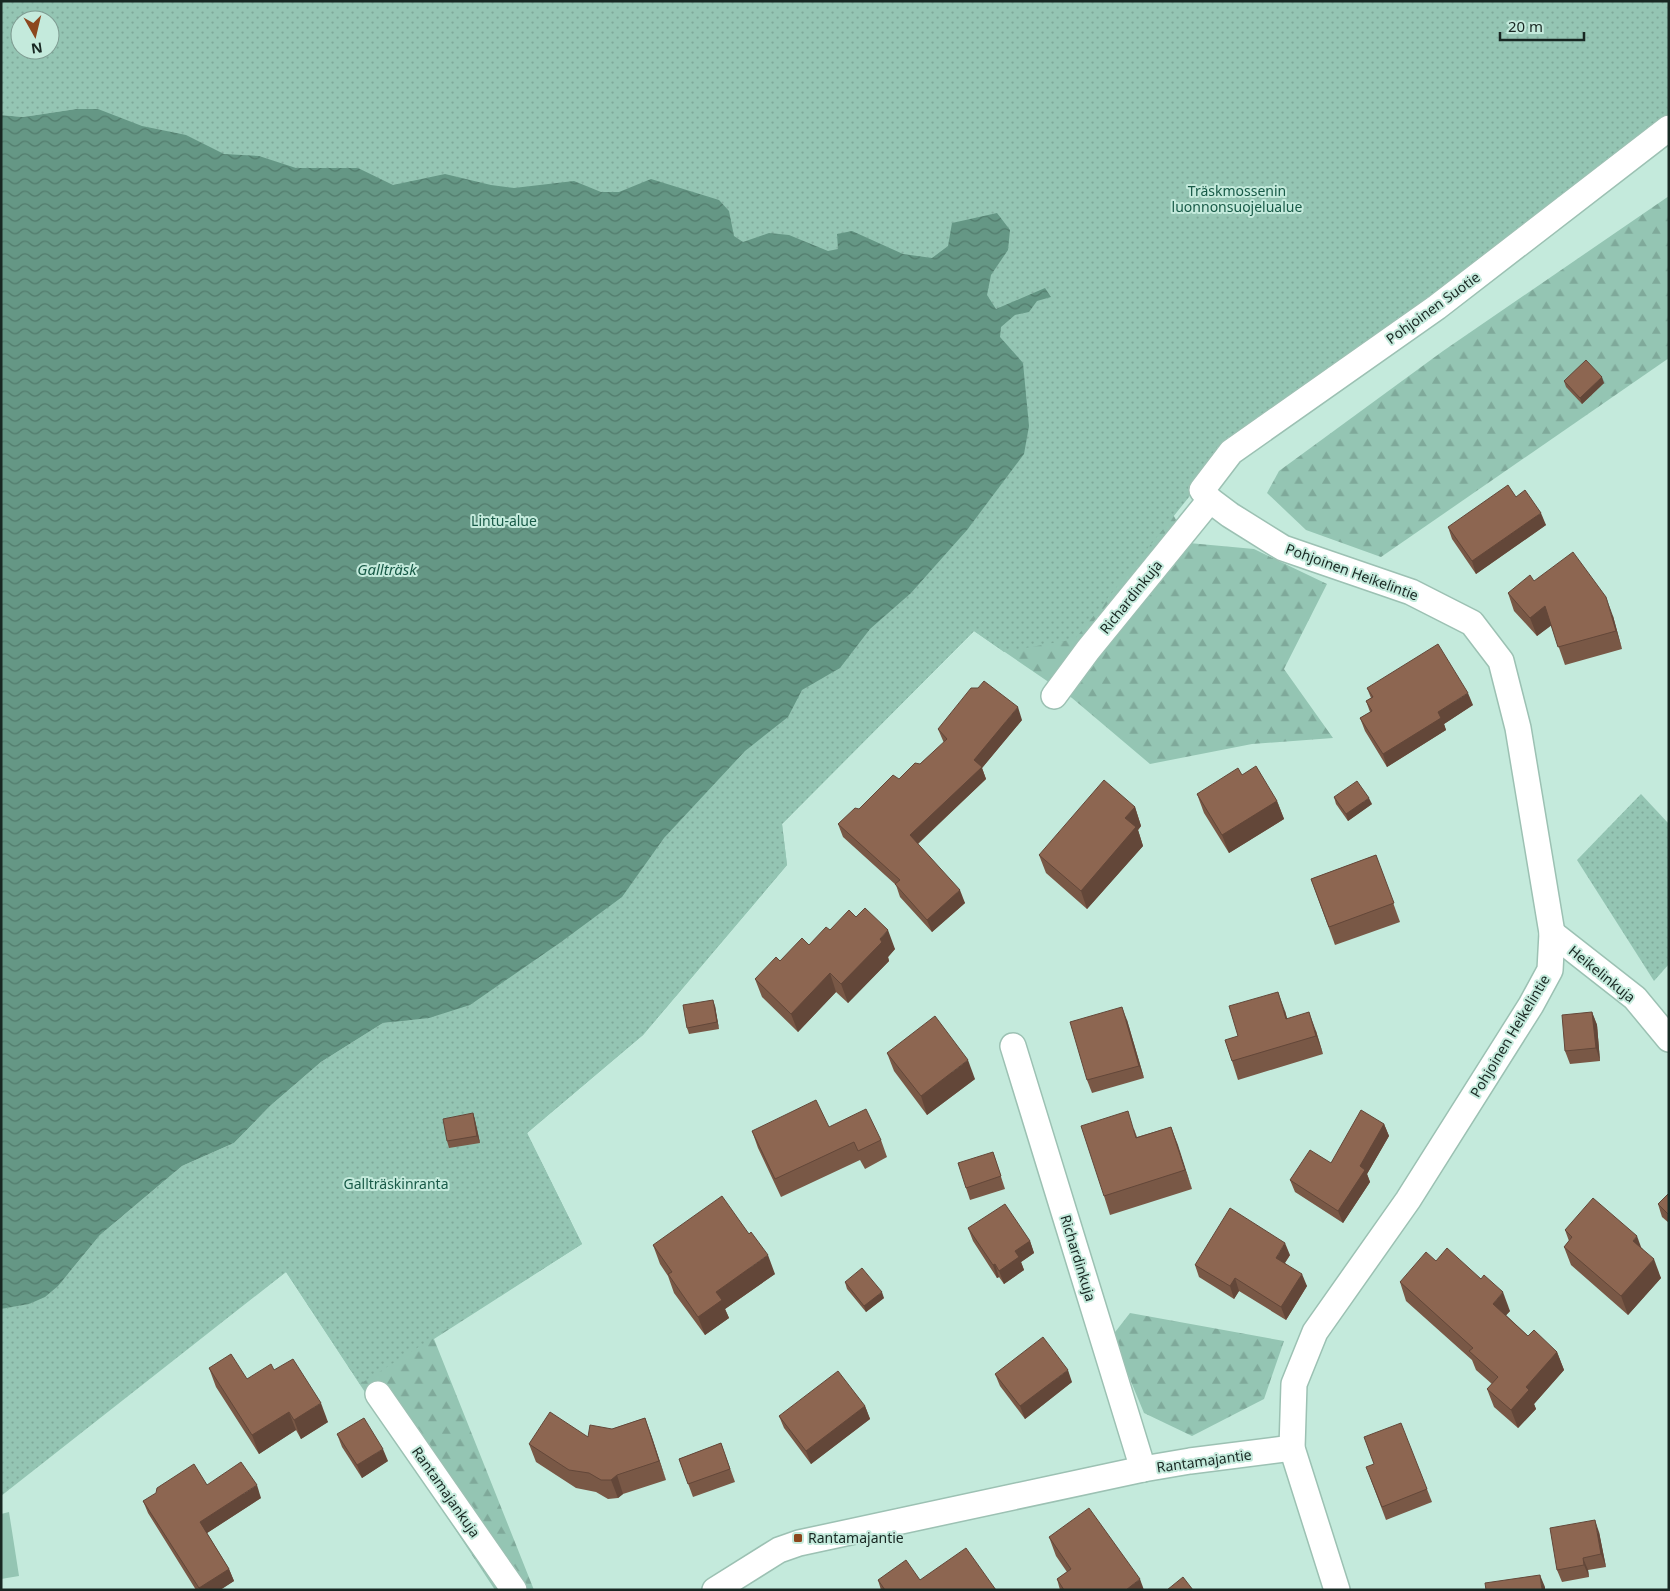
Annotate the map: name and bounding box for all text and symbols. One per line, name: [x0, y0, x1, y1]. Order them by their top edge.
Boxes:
north arrow: [10, 10, 60, 60]
scale bar: [1500, 10, 1584, 42]
text: 20 m: [1508, 16, 1543, 36]
text: N: [30, 38, 44, 59]
park label: Träskmossenin luonnonsuojelualue: [1172, 181, 1302, 216]
street label: Pohjoinen Suotie: [1382, 267, 1483, 348]
park label: Lintu-alue: [471, 511, 537, 530]
street label: Pohjoinen Heikelintie: [1283, 539, 1421, 604]
street label: Richardinkuja: [1095, 556, 1166, 637]
water label: Gallträsk: [357, 559, 417, 579]
street label: Heikelinkuja: [1565, 941, 1640, 1006]
street label: Pohjoinen Heikelintie: [1465, 971, 1554, 1101]
park label: Gallträskinranta: [343, 1174, 449, 1193]
street label: Richardinkuja: [1056, 1212, 1101, 1303]
street label: Rantamajankuja: [408, 1443, 485, 1541]
street label: Rantamajantie: [1155, 1444, 1253, 1477]
place label: Rantamajantie: [808, 1528, 904, 1547]
marker: Rantamajantie: [792, 1532, 804, 1544]

